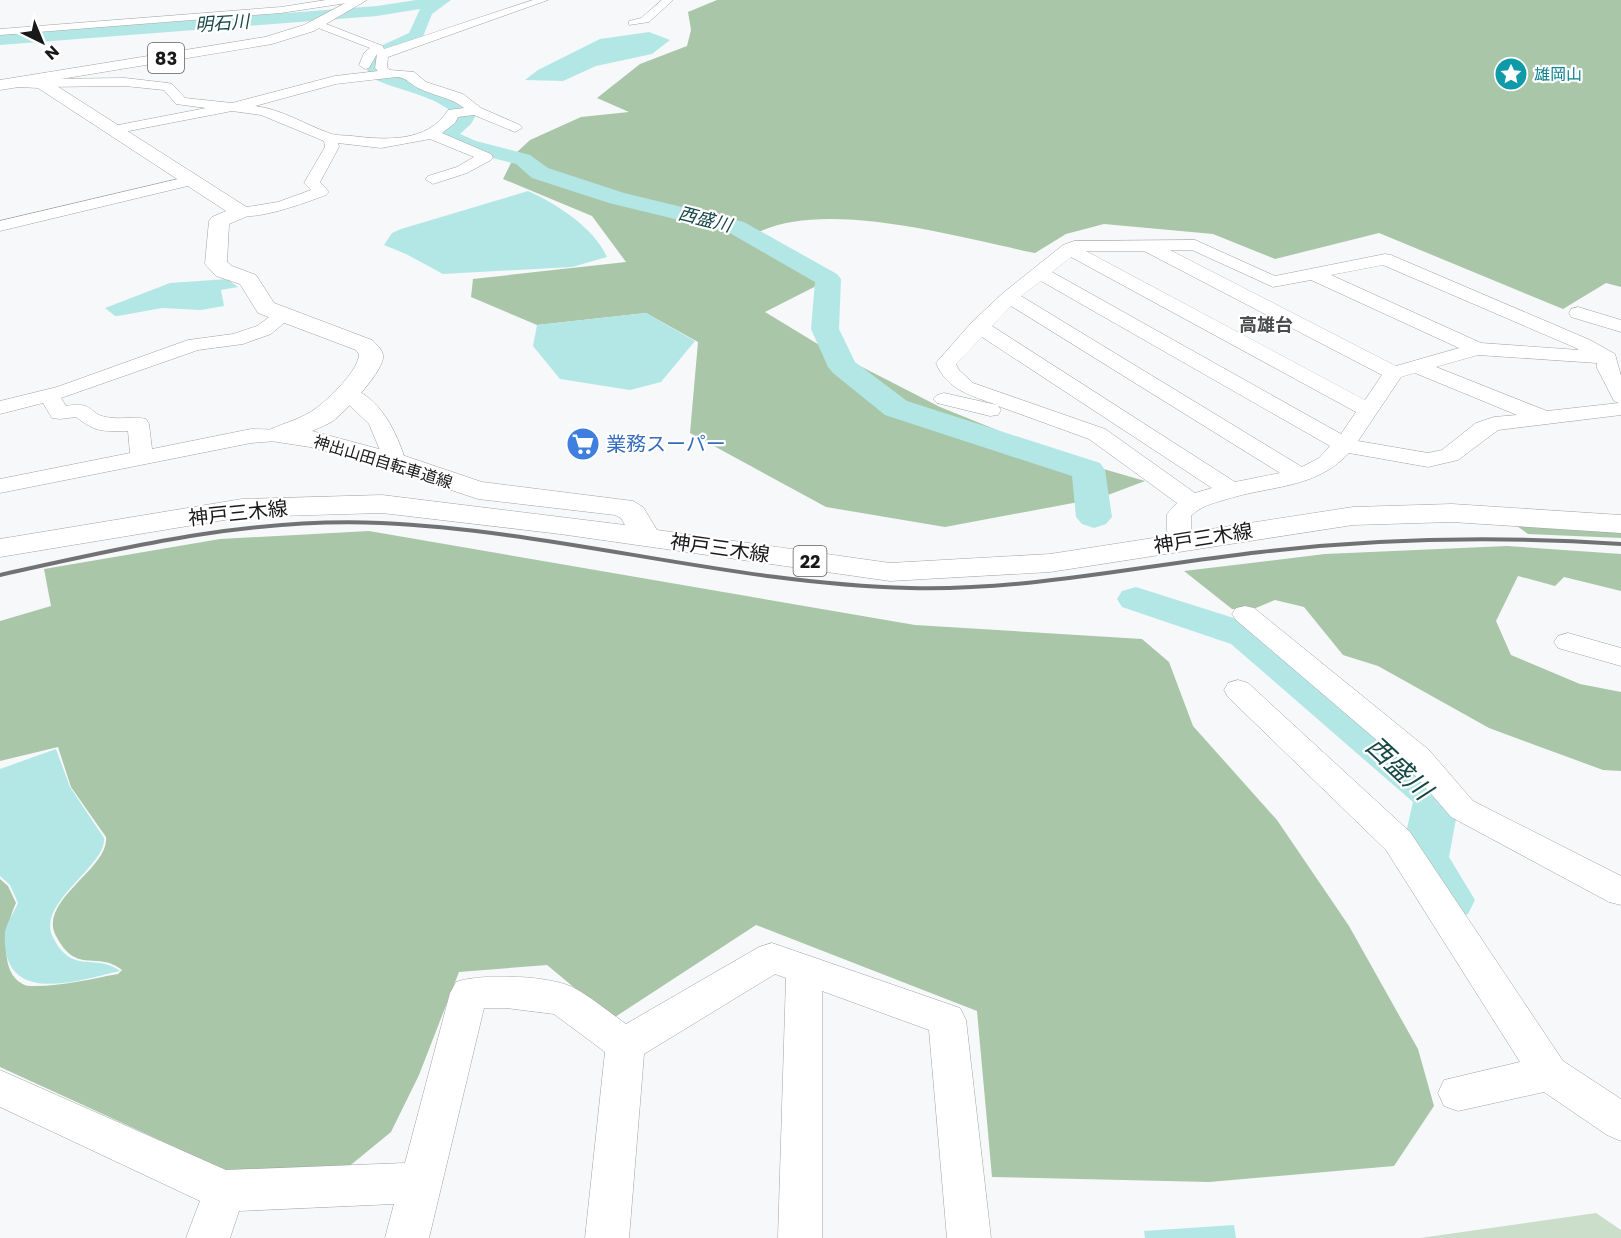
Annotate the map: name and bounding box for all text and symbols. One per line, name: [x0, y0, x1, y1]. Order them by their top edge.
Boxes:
water label: 明石川: [194, 9, 252, 37]
north arrow: [12, 12, 72, 72]
text: N: [40, 40, 64, 65]
road number: 83: [148, 43, 184, 73]
place icon: 雄岡山: [1493, 56, 1529, 92]
place label: 雄岡山: [1534, 63, 1582, 86]
water label: 西盛川: [676, 200, 736, 238]
district label: 高雄台: [1239, 312, 1293, 337]
supermarket icon: 業務スーパー: [565, 426, 601, 462]
street label: 神出山田自転車道線: [311, 430, 455, 494]
place label: 業務スーパー: [606, 430, 726, 458]
street label: 神戸三木線: [187, 494, 289, 532]
street label: 神戸三木線: [1151, 516, 1255, 560]
street label: 神戸三木線: [669, 527, 771, 569]
road number: 22: [794, 546, 826, 576]
water label: 西盛川: [1358, 728, 1442, 810]

